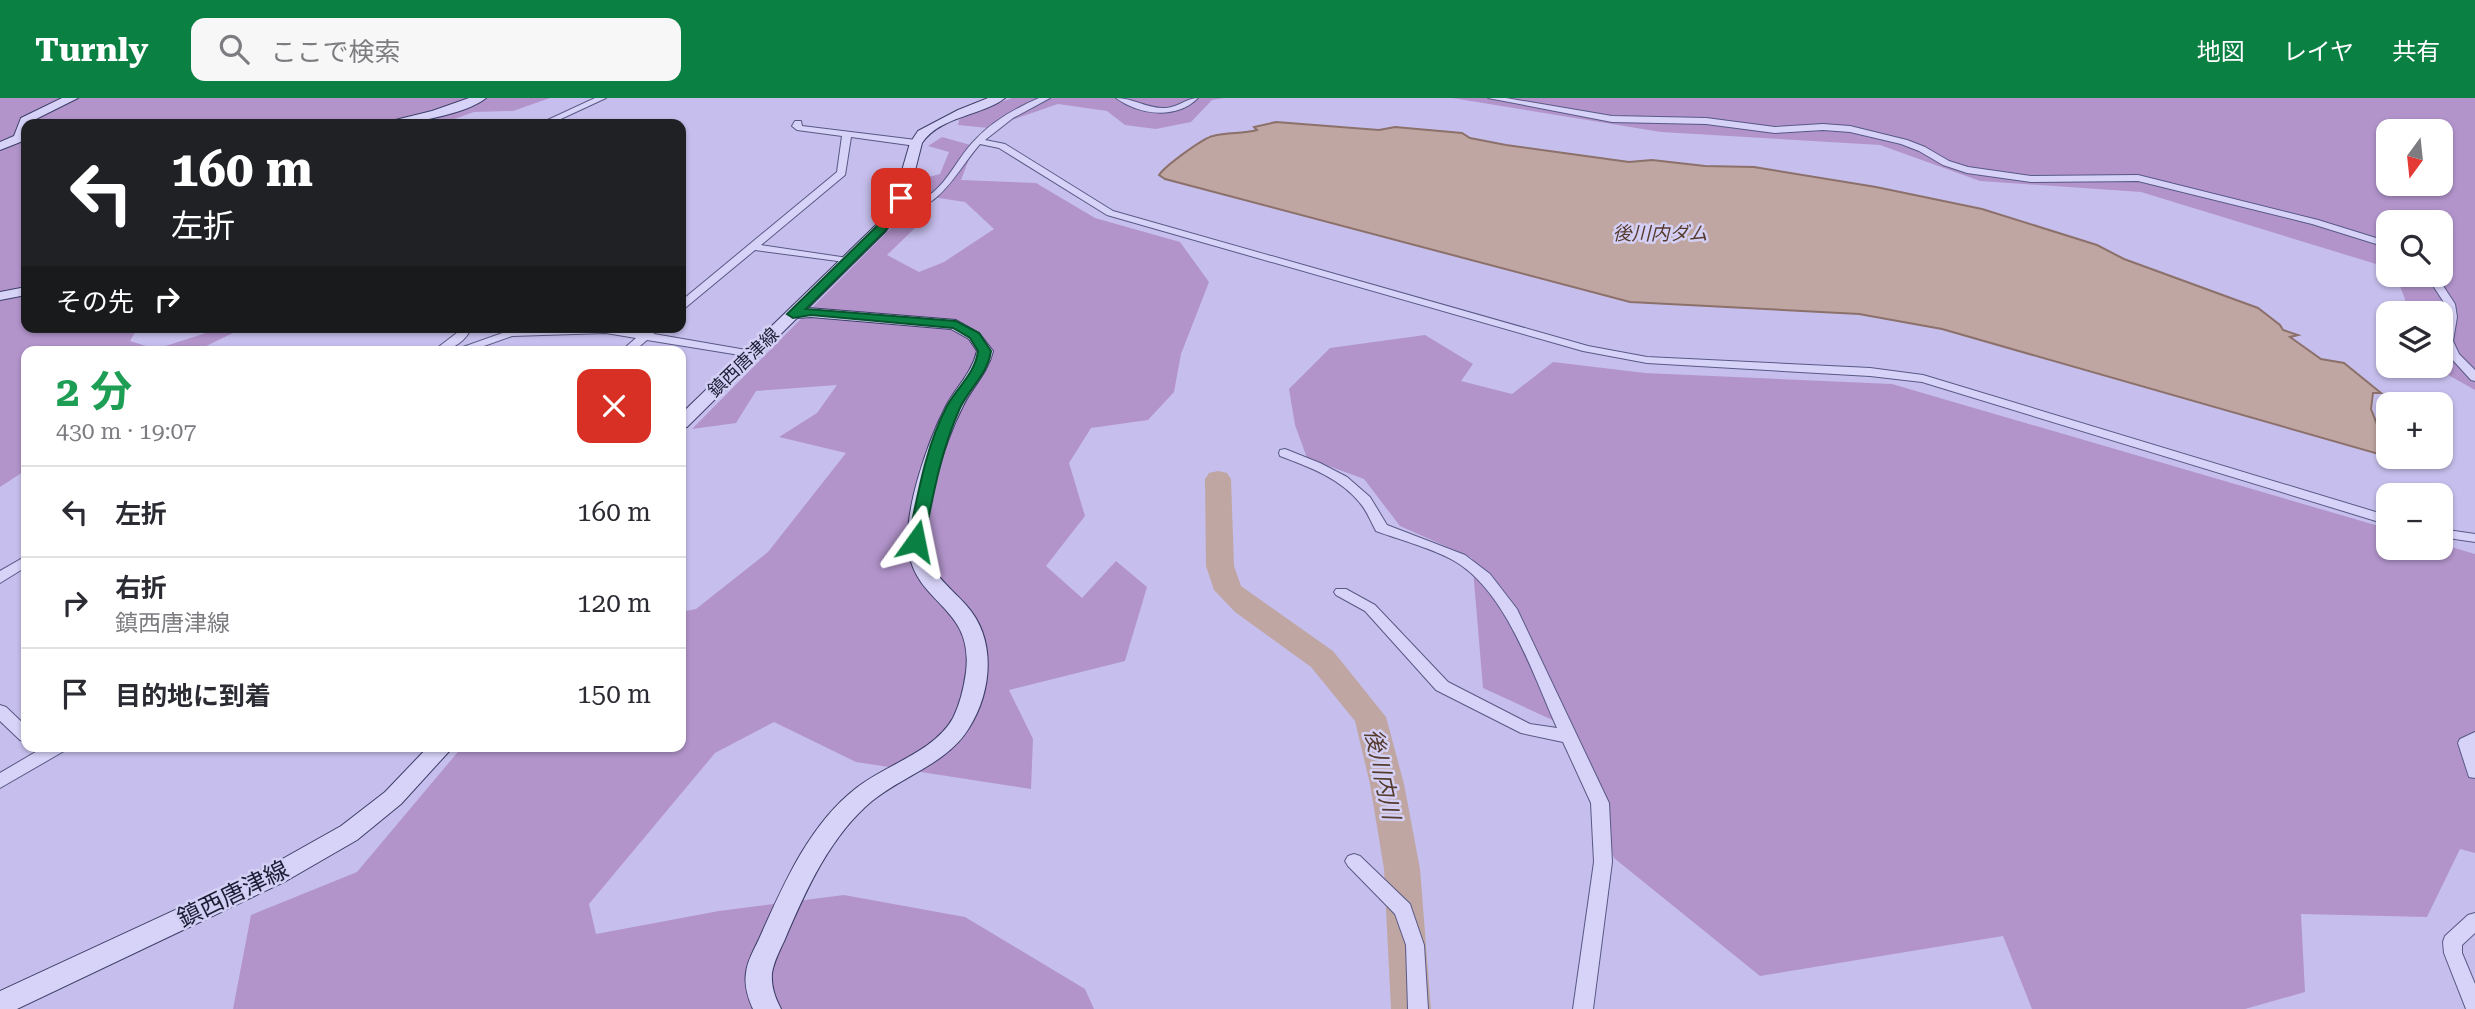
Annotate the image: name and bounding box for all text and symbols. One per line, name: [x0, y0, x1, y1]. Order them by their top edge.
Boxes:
search box: [191, 18, 681, 81]
text: Turnly: [35, 30, 149, 69]
icon: search: [215, 30, 253, 68]
text: ここで検索: [271, 37, 401, 67]
text: 地図: [2197, 38, 2245, 66]
text: レイヤ: [2283, 38, 2354, 66]
text: 共有: [2392, 38, 2440, 66]
north arrow: [2376, 119, 2454, 196]
map controls: [2376, 119, 2453, 560]
text: 160 m: [171, 141, 313, 198]
icon: left: [56, 147, 147, 238]
pin: [871, 168, 931, 228]
icon: arrive: [882, 179, 920, 217]
text: 左折: [171, 207, 235, 245]
button: search: [2376, 210, 2453, 287]
water label: 後川内ダム: [1612, 222, 1708, 245]
icon: right: [148, 280, 186, 318]
text: その先: [56, 287, 134, 317]
button: layers: [2376, 301, 2453, 378]
street label: 鎮西唐津線: [703, 323, 783, 401]
text: 2 分: [56, 367, 132, 416]
button: close: [577, 369, 651, 443]
button: +: [2376, 392, 2453, 469]
text: 430 m · 19:07: [56, 418, 196, 445]
button: −: [2376, 483, 2453, 560]
icon: left: [56, 493, 94, 531]
text: 160 m: [577, 497, 651, 527]
text: 左折: [115, 499, 167, 529]
position arrow: [879, 504, 953, 578]
text: 右折: [115, 573, 167, 603]
icon: right: [56, 584, 94, 622]
text: 120 m: [577, 588, 651, 618]
text: 鎮西唐津線: [115, 610, 230, 637]
icon: arrive: [56, 675, 94, 713]
text: 150 m: [577, 679, 651, 709]
text: 目的地に到着: [115, 681, 271, 711]
water label: 後川内川: [1359, 726, 1405, 825]
street label: 鎮西唐津線: [173, 855, 293, 933]

